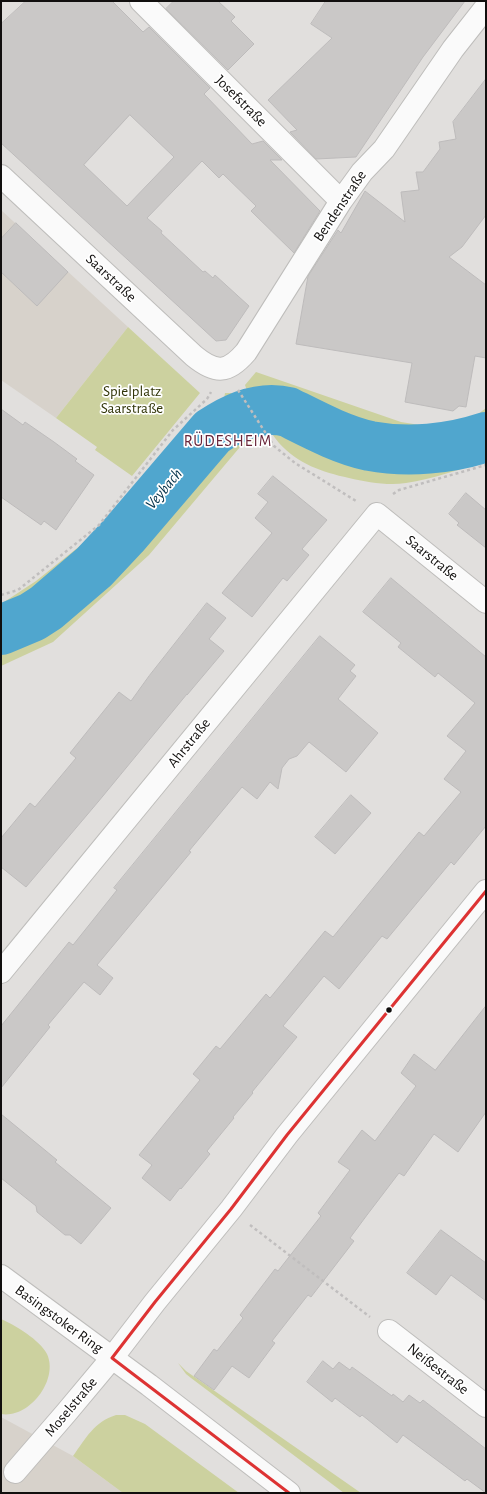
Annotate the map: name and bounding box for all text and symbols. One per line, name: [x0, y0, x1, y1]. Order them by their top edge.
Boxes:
street label: Josefstraße: [211, 71, 271, 131]
street label: Bendenstraße: [310, 167, 370, 245]
street label: Saarstraße: [82, 250, 140, 306]
park label: Spielplatz Saarstraße: [101, 382, 163, 417]
district label: RÜDESHEIM: [184, 431, 272, 451]
water label: Veybach: [141, 465, 187, 513]
street label: Saarstraße: [402, 531, 462, 585]
street label: Ahrstraße: [164, 715, 214, 771]
unlabelled marker: [384, 1005, 394, 1015]
street label: Basingstoker Ring: [11, 1281, 107, 1357]
street label: Neißestraße: [404, 1339, 472, 1399]
street label: Moselstraße: [41, 1374, 101, 1440]

